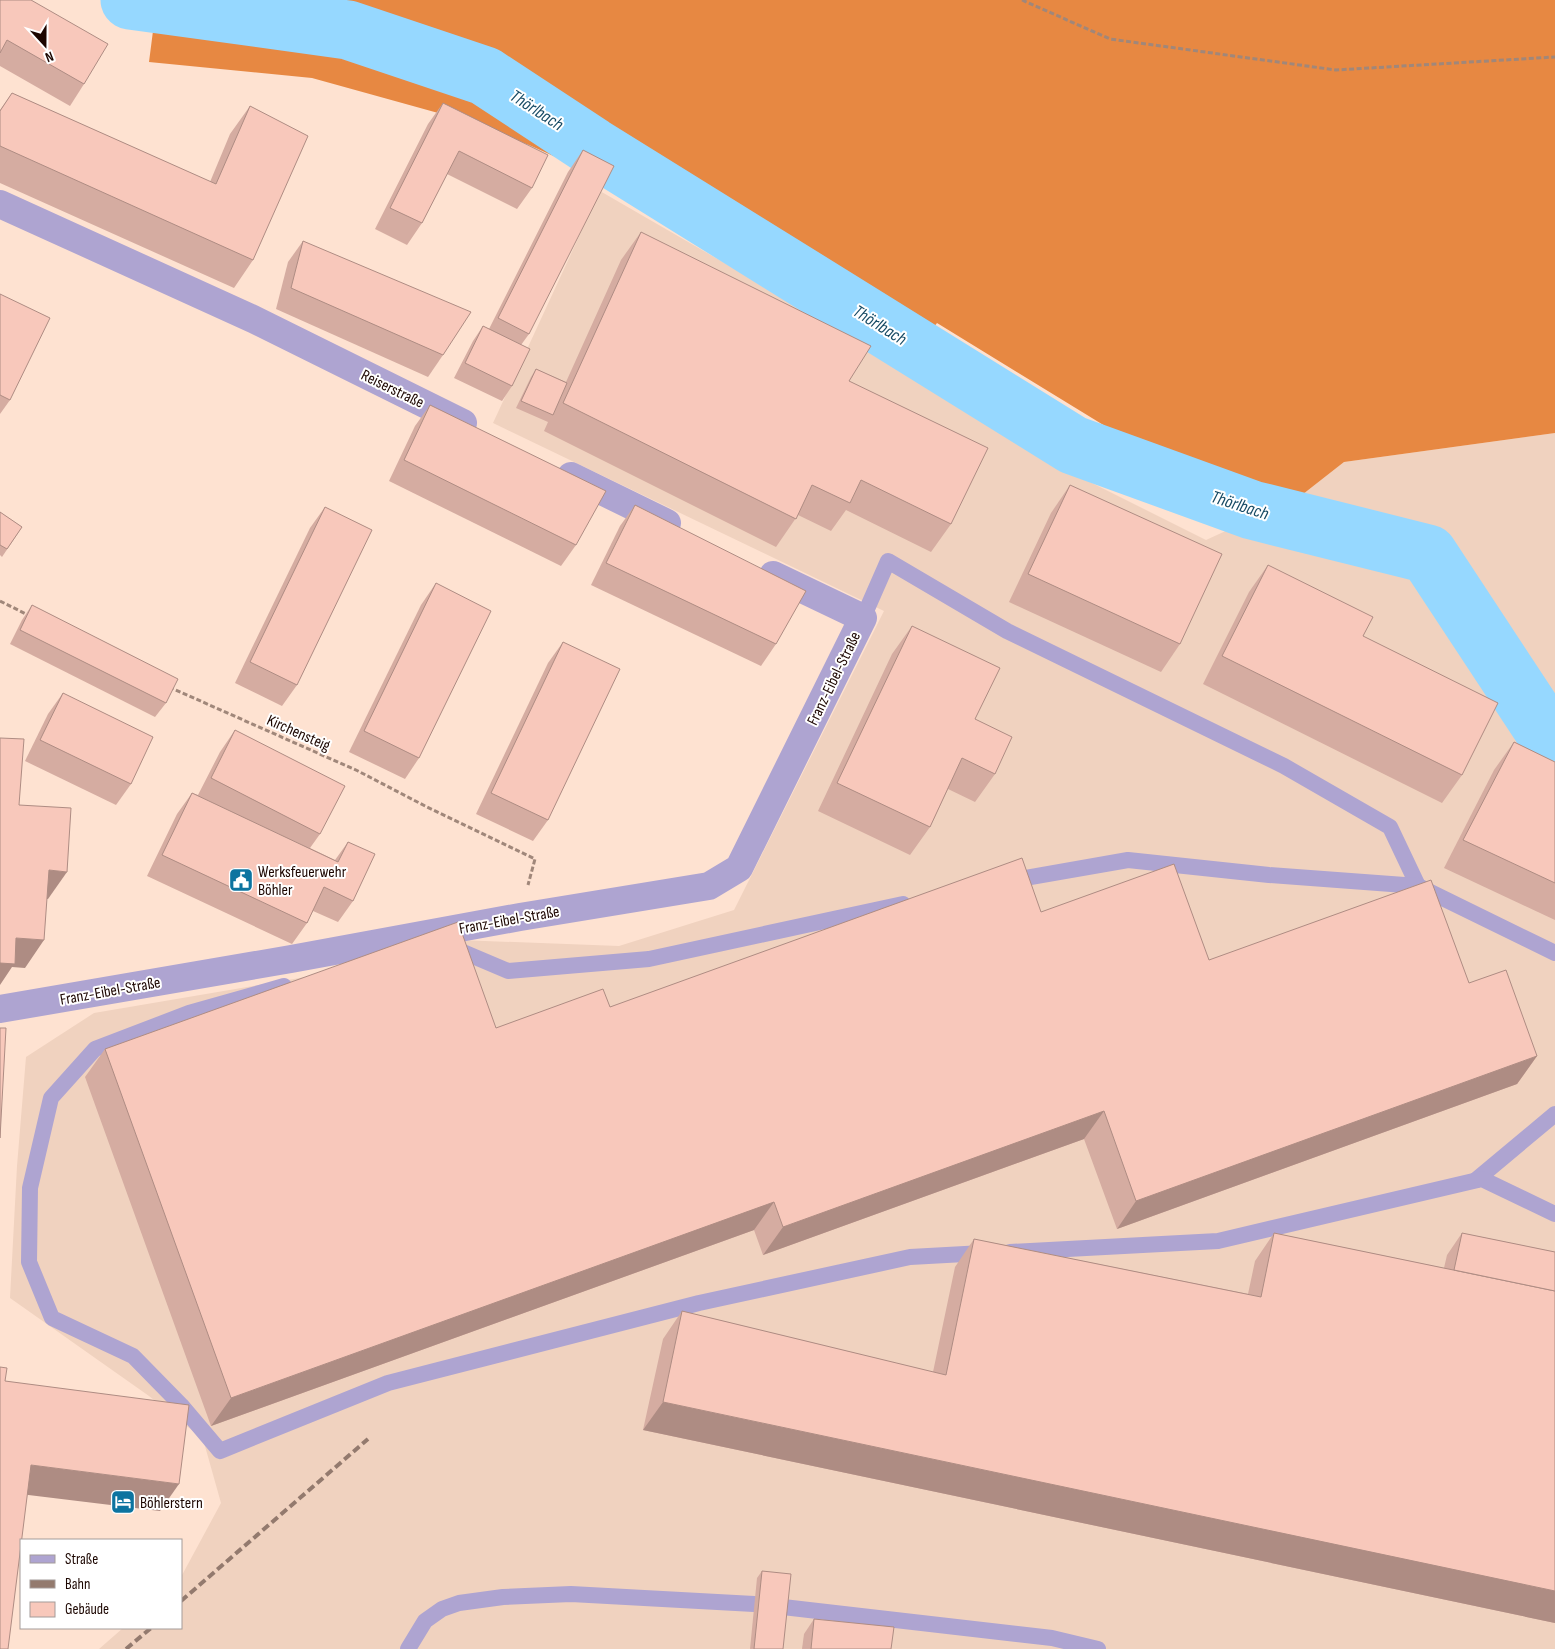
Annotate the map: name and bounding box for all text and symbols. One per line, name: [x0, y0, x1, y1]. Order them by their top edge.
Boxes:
north arrow: [20, 20, 70, 70]
text: N: [43, 47, 56, 66]
water label: Thörlbach: [506, 85, 568, 136]
water label: Thörlbach: [849, 301, 911, 350]
street label: Reiserstraße: [358, 366, 427, 413]
water label: Thörlbach: [1208, 486, 1272, 525]
street label: Franz-Eibel-Straße: [804, 629, 865, 729]
street label: Kirchensteig: [264, 711, 333, 756]
place label: Werksfeuerwehr Böhler: [258, 863, 347, 900]
public building icon: Werksfeuerwehr Böhler: [228, 867, 254, 893]
street label: Franz-Eibel-Straße: [458, 902, 561, 939]
street label: Franz-Eibel-Straße: [59, 973, 162, 1010]
hotel icon: Böhlerstern: [110, 1489, 136, 1515]
place label: Böhlerstern: [140, 1494, 203, 1513]
legend: [20, 1539, 182, 1629]
text: Straße: [65, 1550, 98, 1569]
text: Bahn: [65, 1575, 90, 1594]
text: Gebäude: [65, 1600, 109, 1619]

